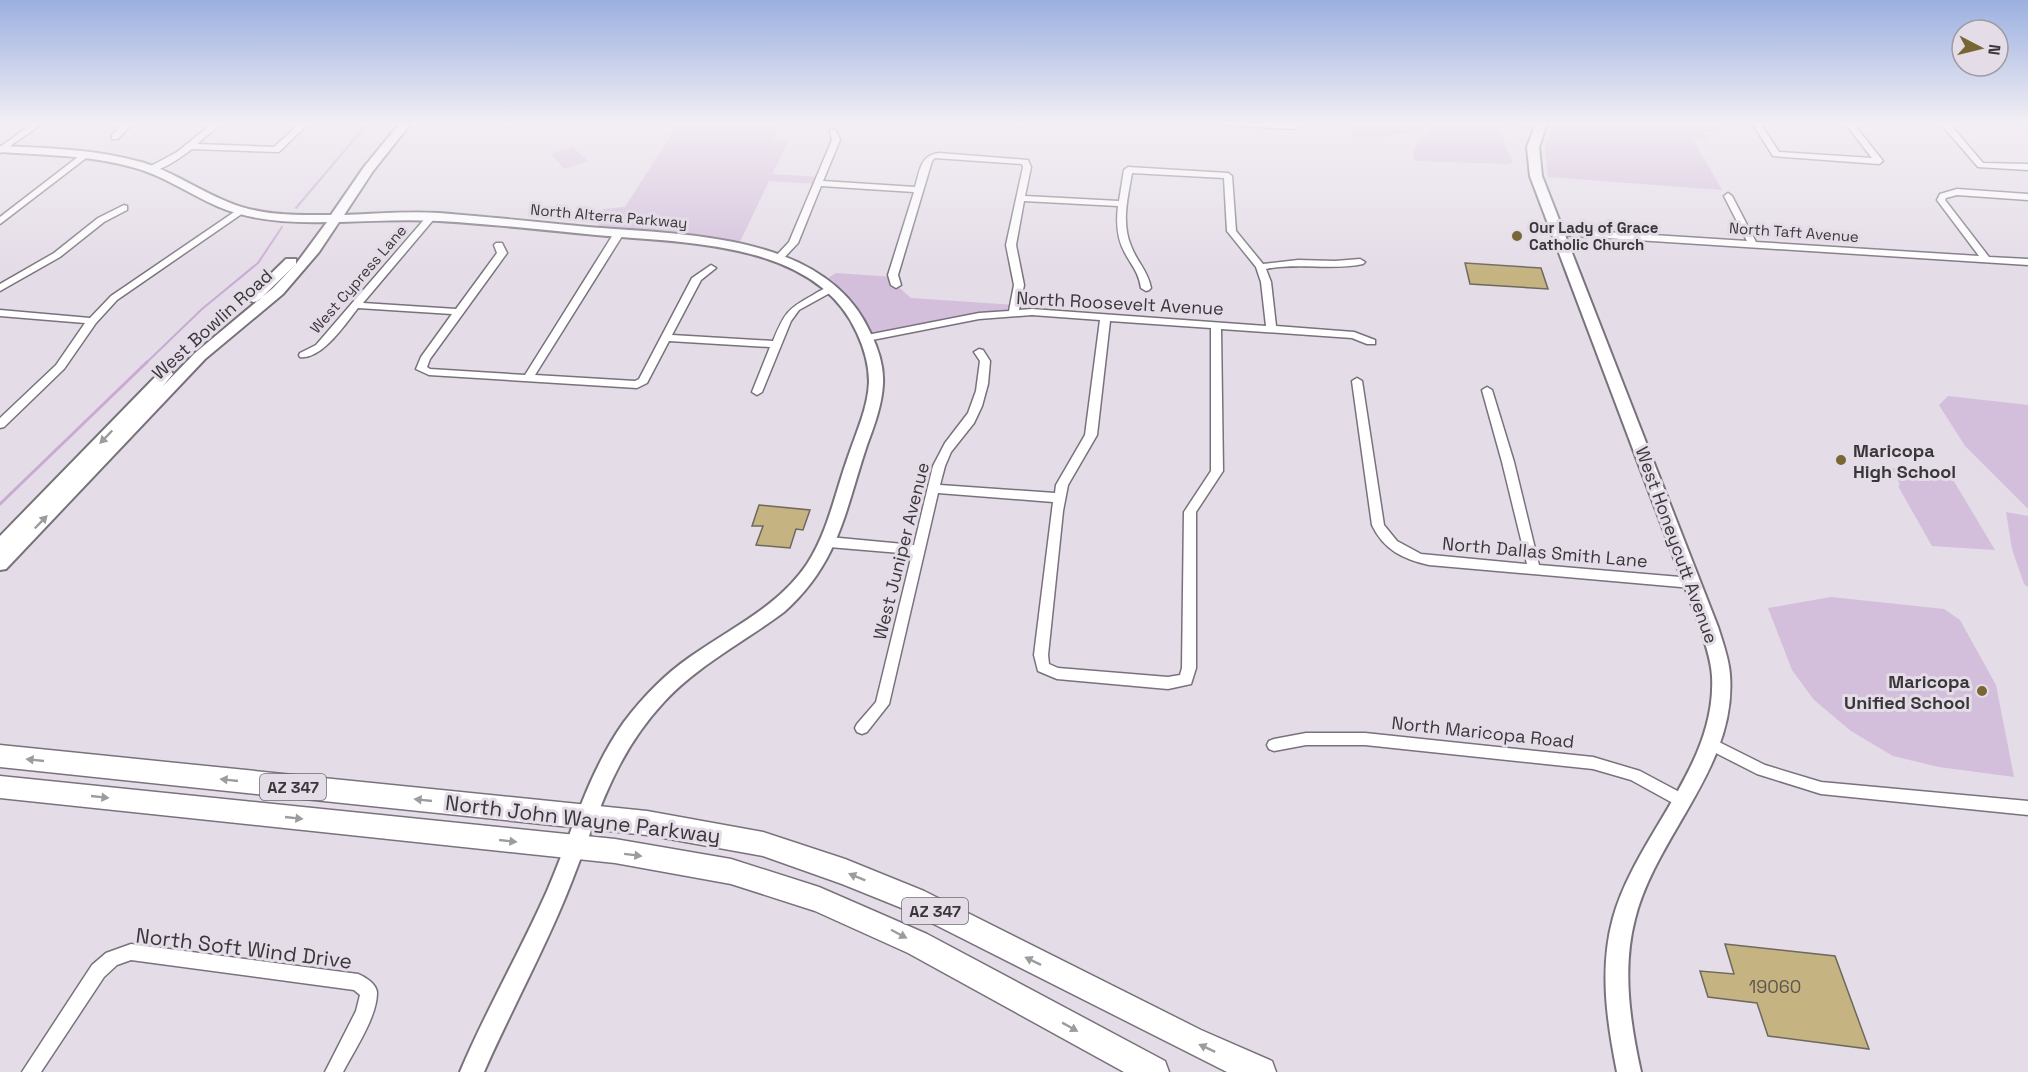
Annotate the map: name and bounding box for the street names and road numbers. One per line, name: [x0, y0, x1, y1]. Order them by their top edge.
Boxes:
street label: North Alterra Parkway: [530, 200, 688, 232]
street label: North Taft Avenue: [1728, 218, 1860, 246]
street label: West Cypress Lane: [306, 221, 410, 337]
street label: West Bowlin Road: [147, 264, 277, 384]
street label: North Roosevelt Avenue: [1016, 286, 1224, 320]
street label: West Honeycutt Avenue: [1631, 443, 1723, 647]
street label: West Juniper Avenue: [868, 460, 934, 642]
street label: North Dallas Smith Lane: [1441, 532, 1649, 572]
street label: North Maricopa Road: [1391, 711, 1575, 753]
road number: AZ 347: [260, 774, 326, 800]
street label: North John Wayne Parkway: [444, 789, 722, 849]
road number: AZ 347: [902, 898, 968, 924]
street label: North Soft Wind Drive: [134, 921, 354, 975]

